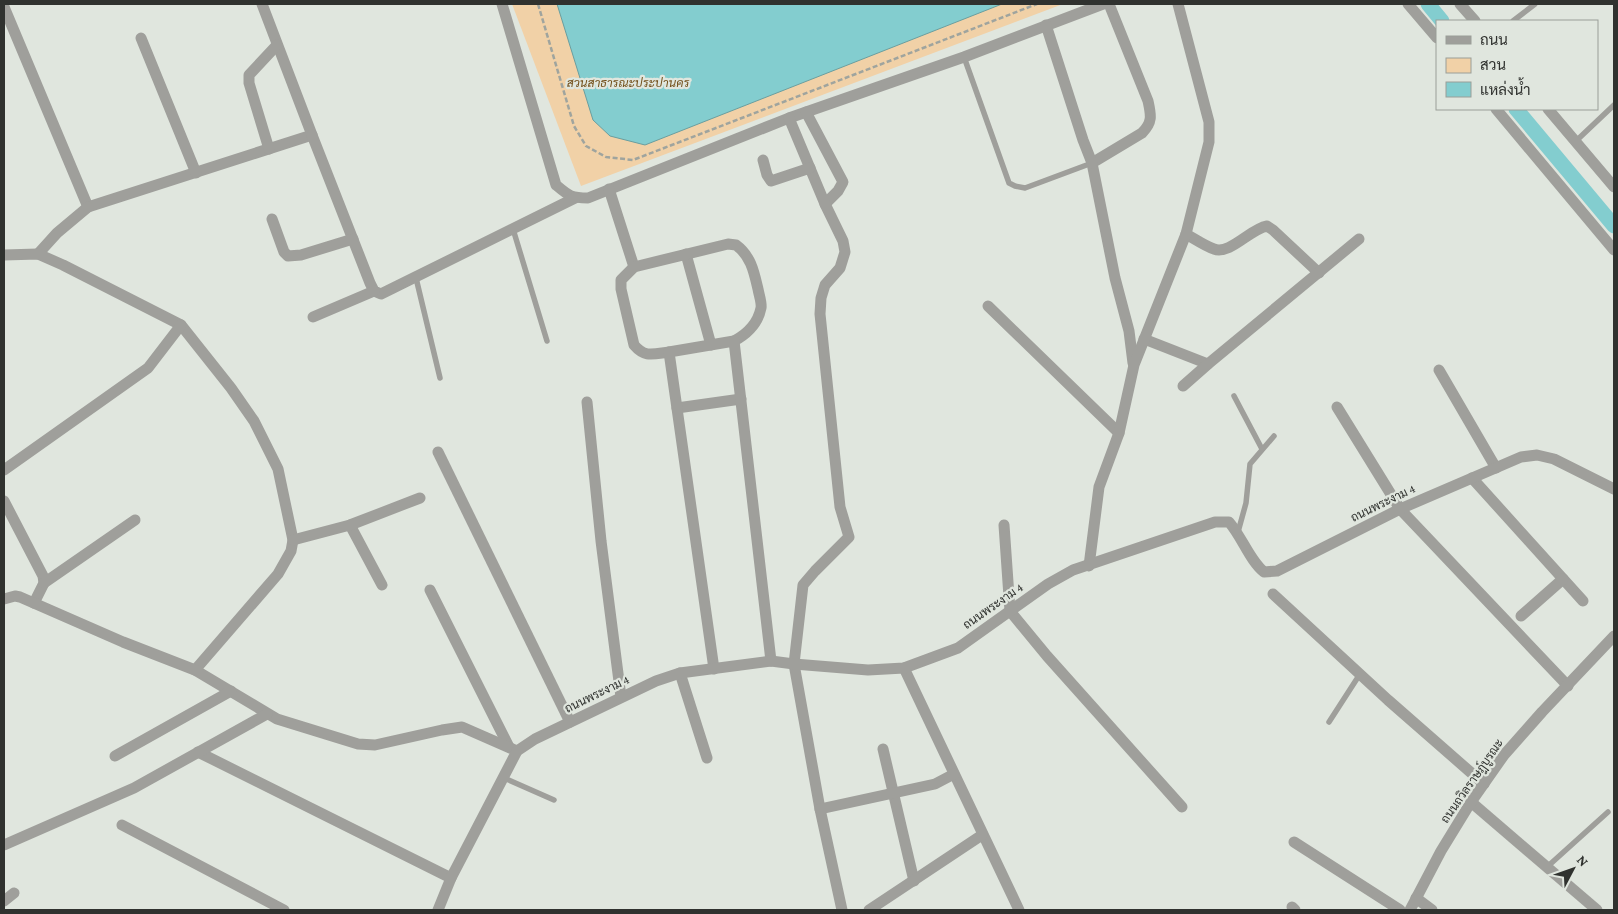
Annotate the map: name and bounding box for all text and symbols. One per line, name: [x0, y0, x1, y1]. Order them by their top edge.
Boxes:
legend: [1436, 20, 1598, 110]
text: ถนน: [1480, 32, 1508, 48]
text: สวน: [1480, 57, 1506, 73]
park label: สวนสาธารณะประปานคร: [567, 76, 690, 90]
text: แหล่งน้ำ: [1480, 77, 1531, 98]
street label: ถนนพระงาม 4: [1348, 481, 1418, 525]
street label: ถนนพระงาม 4: [960, 580, 1026, 632]
street label: ถนนพระงาม 4: [562, 672, 632, 716]
street label: ถนนถวิลราษฎ์บูรณะ: [1437, 736, 1507, 826]
north arrow: [1548, 844, 1598, 894]
text: N: [1574, 852, 1592, 870]

